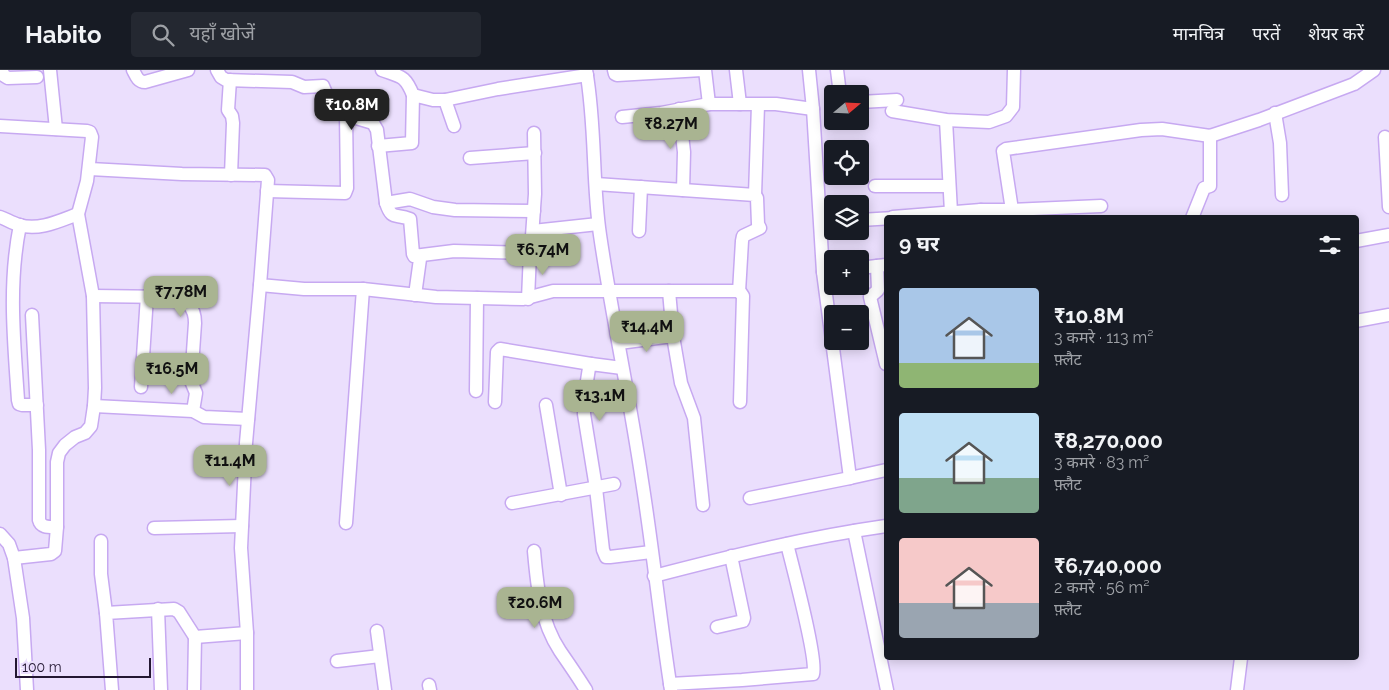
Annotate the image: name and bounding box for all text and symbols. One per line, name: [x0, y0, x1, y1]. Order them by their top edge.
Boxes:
search box: [131, 12, 481, 57]
text: Habito: [25, 20, 101, 49]
icon: search: [149, 21, 177, 49]
text: यहाँ खोजें: [189, 22, 255, 44]
text: मानचित्र: [1173, 23, 1224, 44]
text: परतें: [1252, 23, 1280, 44]
text: शेयर करें: [1308, 23, 1364, 44]
north arrow: [824, 85, 869, 130]
map controls: [824, 85, 869, 350]
pin: ₹10.8M: [311, 88, 393, 131]
text: ₹10.8M: [325, 95, 379, 114]
pin: ₹8.27M: [630, 108, 712, 150]
text: ₹8.27M: [644, 114, 698, 133]
button: locate: [824, 140, 869, 185]
button: layers: [824, 195, 869, 240]
text: 9 घर: [899, 231, 939, 256]
icon: filters: [1316, 231, 1344, 259]
pin: ₹6.74M: [502, 234, 584, 276]
text: ₹6.74M: [517, 240, 569, 259]
button: +: [824, 250, 869, 295]
pin: ₹7.78M: [140, 276, 222, 318]
text: ₹7.78M: [155, 282, 207, 301]
text: ₹10.8M: [1054, 303, 1124, 328]
button: −: [824, 305, 869, 350]
icon: home: [939, 308, 999, 368]
pin: ₹14.4M: [606, 310, 688, 353]
text: ₹14.4M: [621, 317, 673, 336]
text: 3 कमरे · 113 m²: [1054, 328, 1153, 347]
text: फ़्लैट: [1054, 350, 1082, 369]
pin: ₹16.5M: [131, 352, 213, 395]
text: ₹16.5M: [146, 359, 198, 378]
pin: ₹13.1M: [559, 380, 641, 422]
text: ₹13.1M: [575, 386, 625, 405]
text: ₹8,270,000: [1054, 428, 1163, 453]
icon: home: [939, 433, 999, 493]
pin: ₹11.4M: [189, 444, 271, 487]
text: ₹11.4M: [205, 451, 255, 470]
text: 3 कमरे · 83 m²: [1054, 453, 1149, 472]
text: फ़्लैट: [1054, 475, 1082, 494]
text: ₹6,740,000: [1054, 553, 1162, 578]
icon: home: [939, 558, 999, 618]
text: 2 कमरे · 56 m²: [1054, 578, 1149, 597]
pin: ₹20.6M: [494, 586, 576, 629]
text: ₹20.6M: [508, 593, 562, 612]
text: फ़्लैट: [1054, 600, 1082, 619]
scale bar: [15, 655, 151, 678]
text: 100 m: [22, 659, 62, 675]

